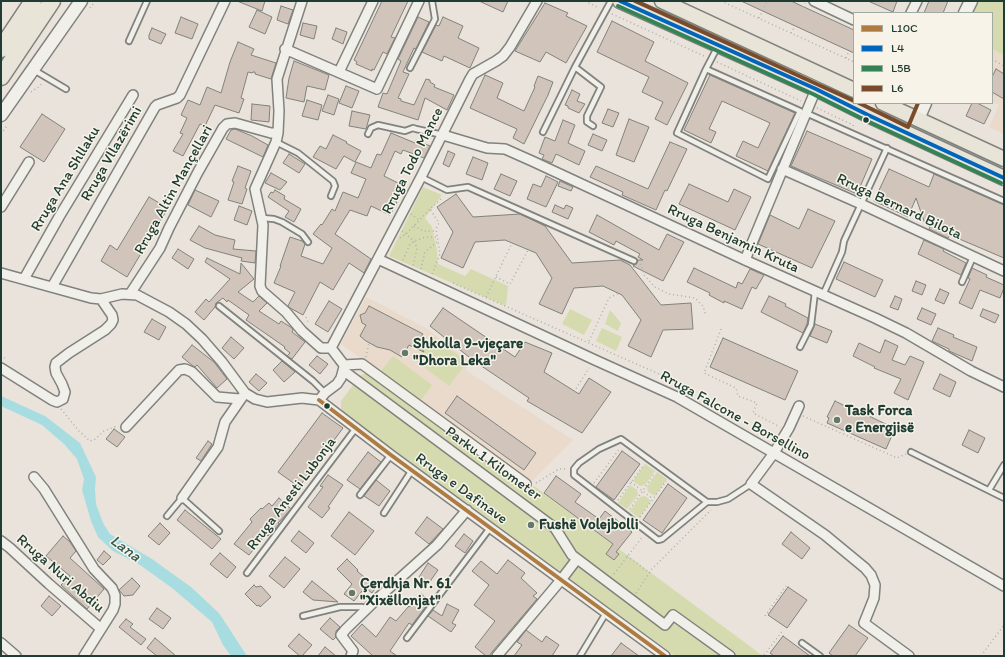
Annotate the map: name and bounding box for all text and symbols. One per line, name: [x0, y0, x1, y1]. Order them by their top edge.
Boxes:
legend: [853, 12, 993, 104]
text: L10C: [891, 21, 918, 35]
text: L4: [891, 41, 904, 55]
text: L5B: [891, 61, 911, 75]
text: L6: [891, 81, 903, 95]
street label: Rruga Vllazërimi: [78, 103, 146, 205]
street label: Rruga Todo Mance: [378, 105, 448, 217]
unlabelled marker: [861, 115, 871, 125]
street label: Rruga Altin Mançellari: [131, 122, 217, 258]
street label: Rruga Ana Shllaku: [27, 123, 105, 235]
street label: Rruga Bernard Bilota: [833, 170, 965, 244]
street label: Rruga Benjamin Kruta: [664, 201, 802, 277]
place label: Shkolla 9-vjeçare "Dhora Leka": [413, 335, 523, 370]
marker: Shkolla 9-vjeçare "Dhora Leka": [400, 348, 410, 358]
street label: Rruga Falcone - Borsellino: [657, 367, 813, 465]
unlabelled marker: [322, 401, 332, 411]
place label: Task Forca e Energjisë: [845, 402, 914, 437]
marker: Task Forca e Energjisë: [832, 415, 842, 425]
street label: Parku 1 Kilometer: [441, 423, 545, 505]
street label: Rruga Anesti Lubonja: [244, 434, 340, 554]
street label: Rruga e Dafinave: [411, 450, 511, 528]
place label: Fushë Volejbolli: [539, 516, 638, 534]
marker: Fushë Volejbolli: [526, 520, 536, 530]
street label: Rruga Nuri Abdiu: [12, 531, 108, 617]
water label: Lana: [106, 531, 144, 567]
place label: Çerdhja Nr. 61 "Xixëllonjat": [360, 575, 451, 610]
marker: Çerdhja Nr. 61 "Xixëllonjat": [347, 588, 357, 598]

